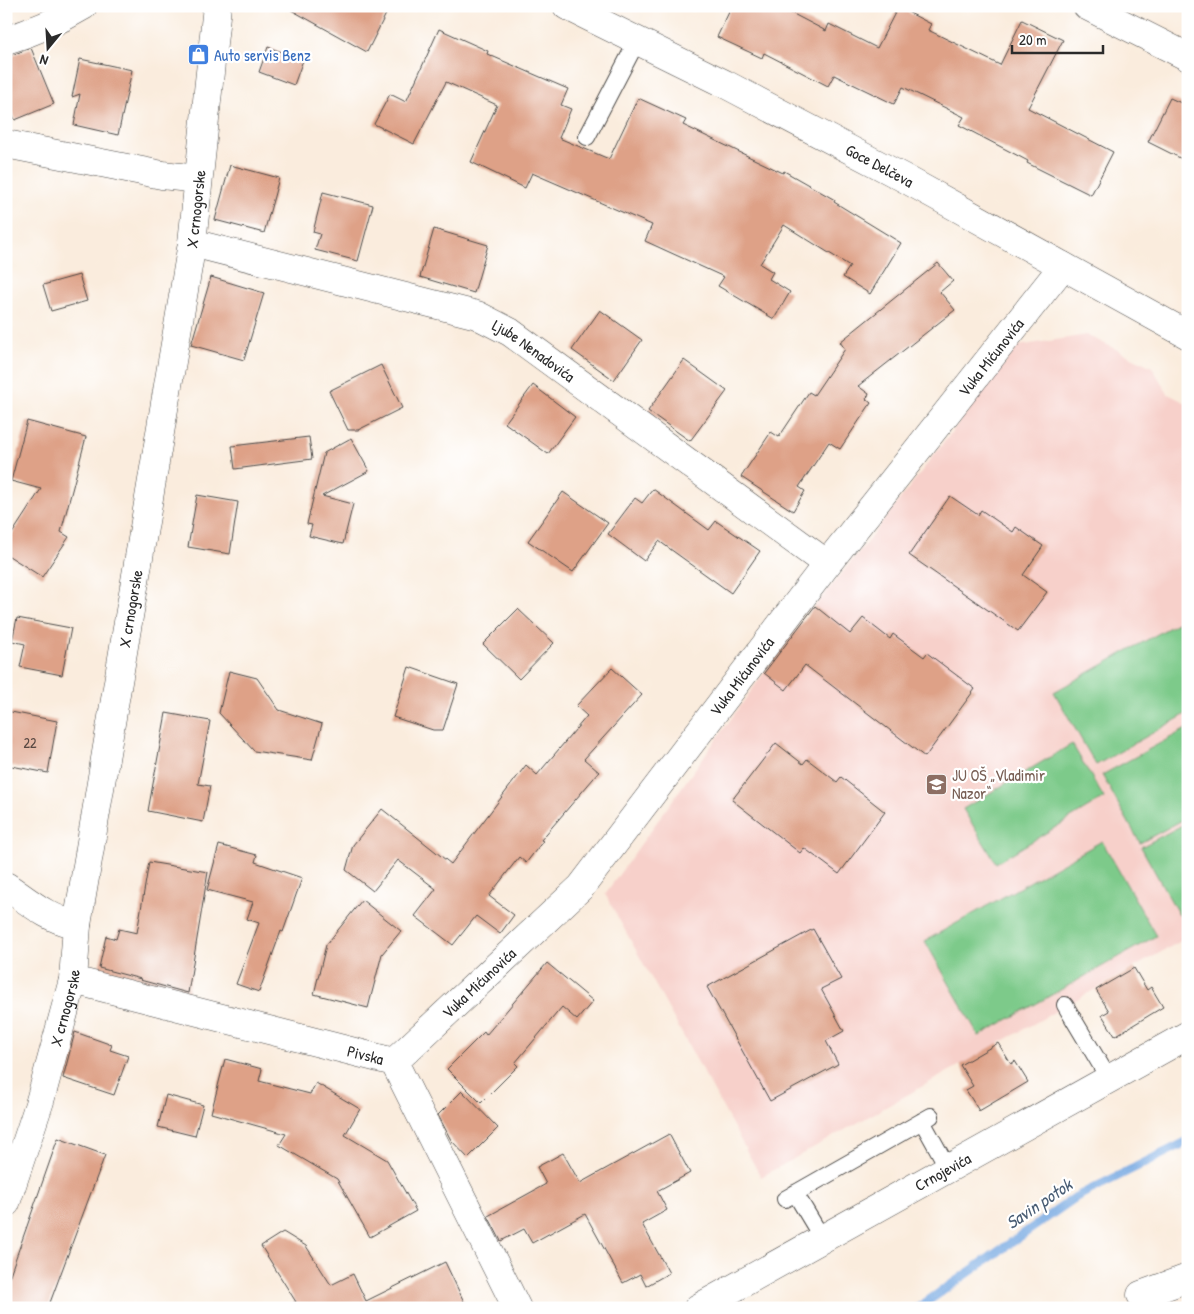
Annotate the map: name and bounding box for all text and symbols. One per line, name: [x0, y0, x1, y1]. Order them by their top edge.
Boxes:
north arrow: [22, 22, 72, 72]
scale bar: [1012, 22, 1103, 54]
text: 20 m: [1019, 29, 1046, 50]
shop icon: Auto servis Benz: [186, 43, 210, 67]
place label: Auto servis Benz: [214, 44, 311, 66]
text: N: [37, 50, 50, 71]
street label: Goce Delčeva: [842, 138, 918, 192]
street label: X crnogorske: [180, 168, 211, 250]
street label: Vuka Mićunovića: [953, 313, 1029, 401]
street label: Ljube Nenadovića: [489, 314, 580, 387]
street label: X crnogorske: [113, 567, 148, 649]
street label: Vuka Mićunovića: [704, 632, 779, 720]
house number: 22: [23, 733, 37, 752]
place label: JU OŠ „Vladimir Nazor“: [952, 764, 1045, 804]
school or university icon: JU OŠ „Vladimir Nazor“: [924, 772, 948, 796]
street label: Vuka Mićunovića: [437, 943, 521, 1023]
street label: X crnogorske: [44, 968, 85, 1049]
street label: Pivska: [345, 1040, 386, 1070]
street label: Crnojevića: [910, 1147, 975, 1196]
water label: Savin potok: [1001, 1171, 1078, 1235]

